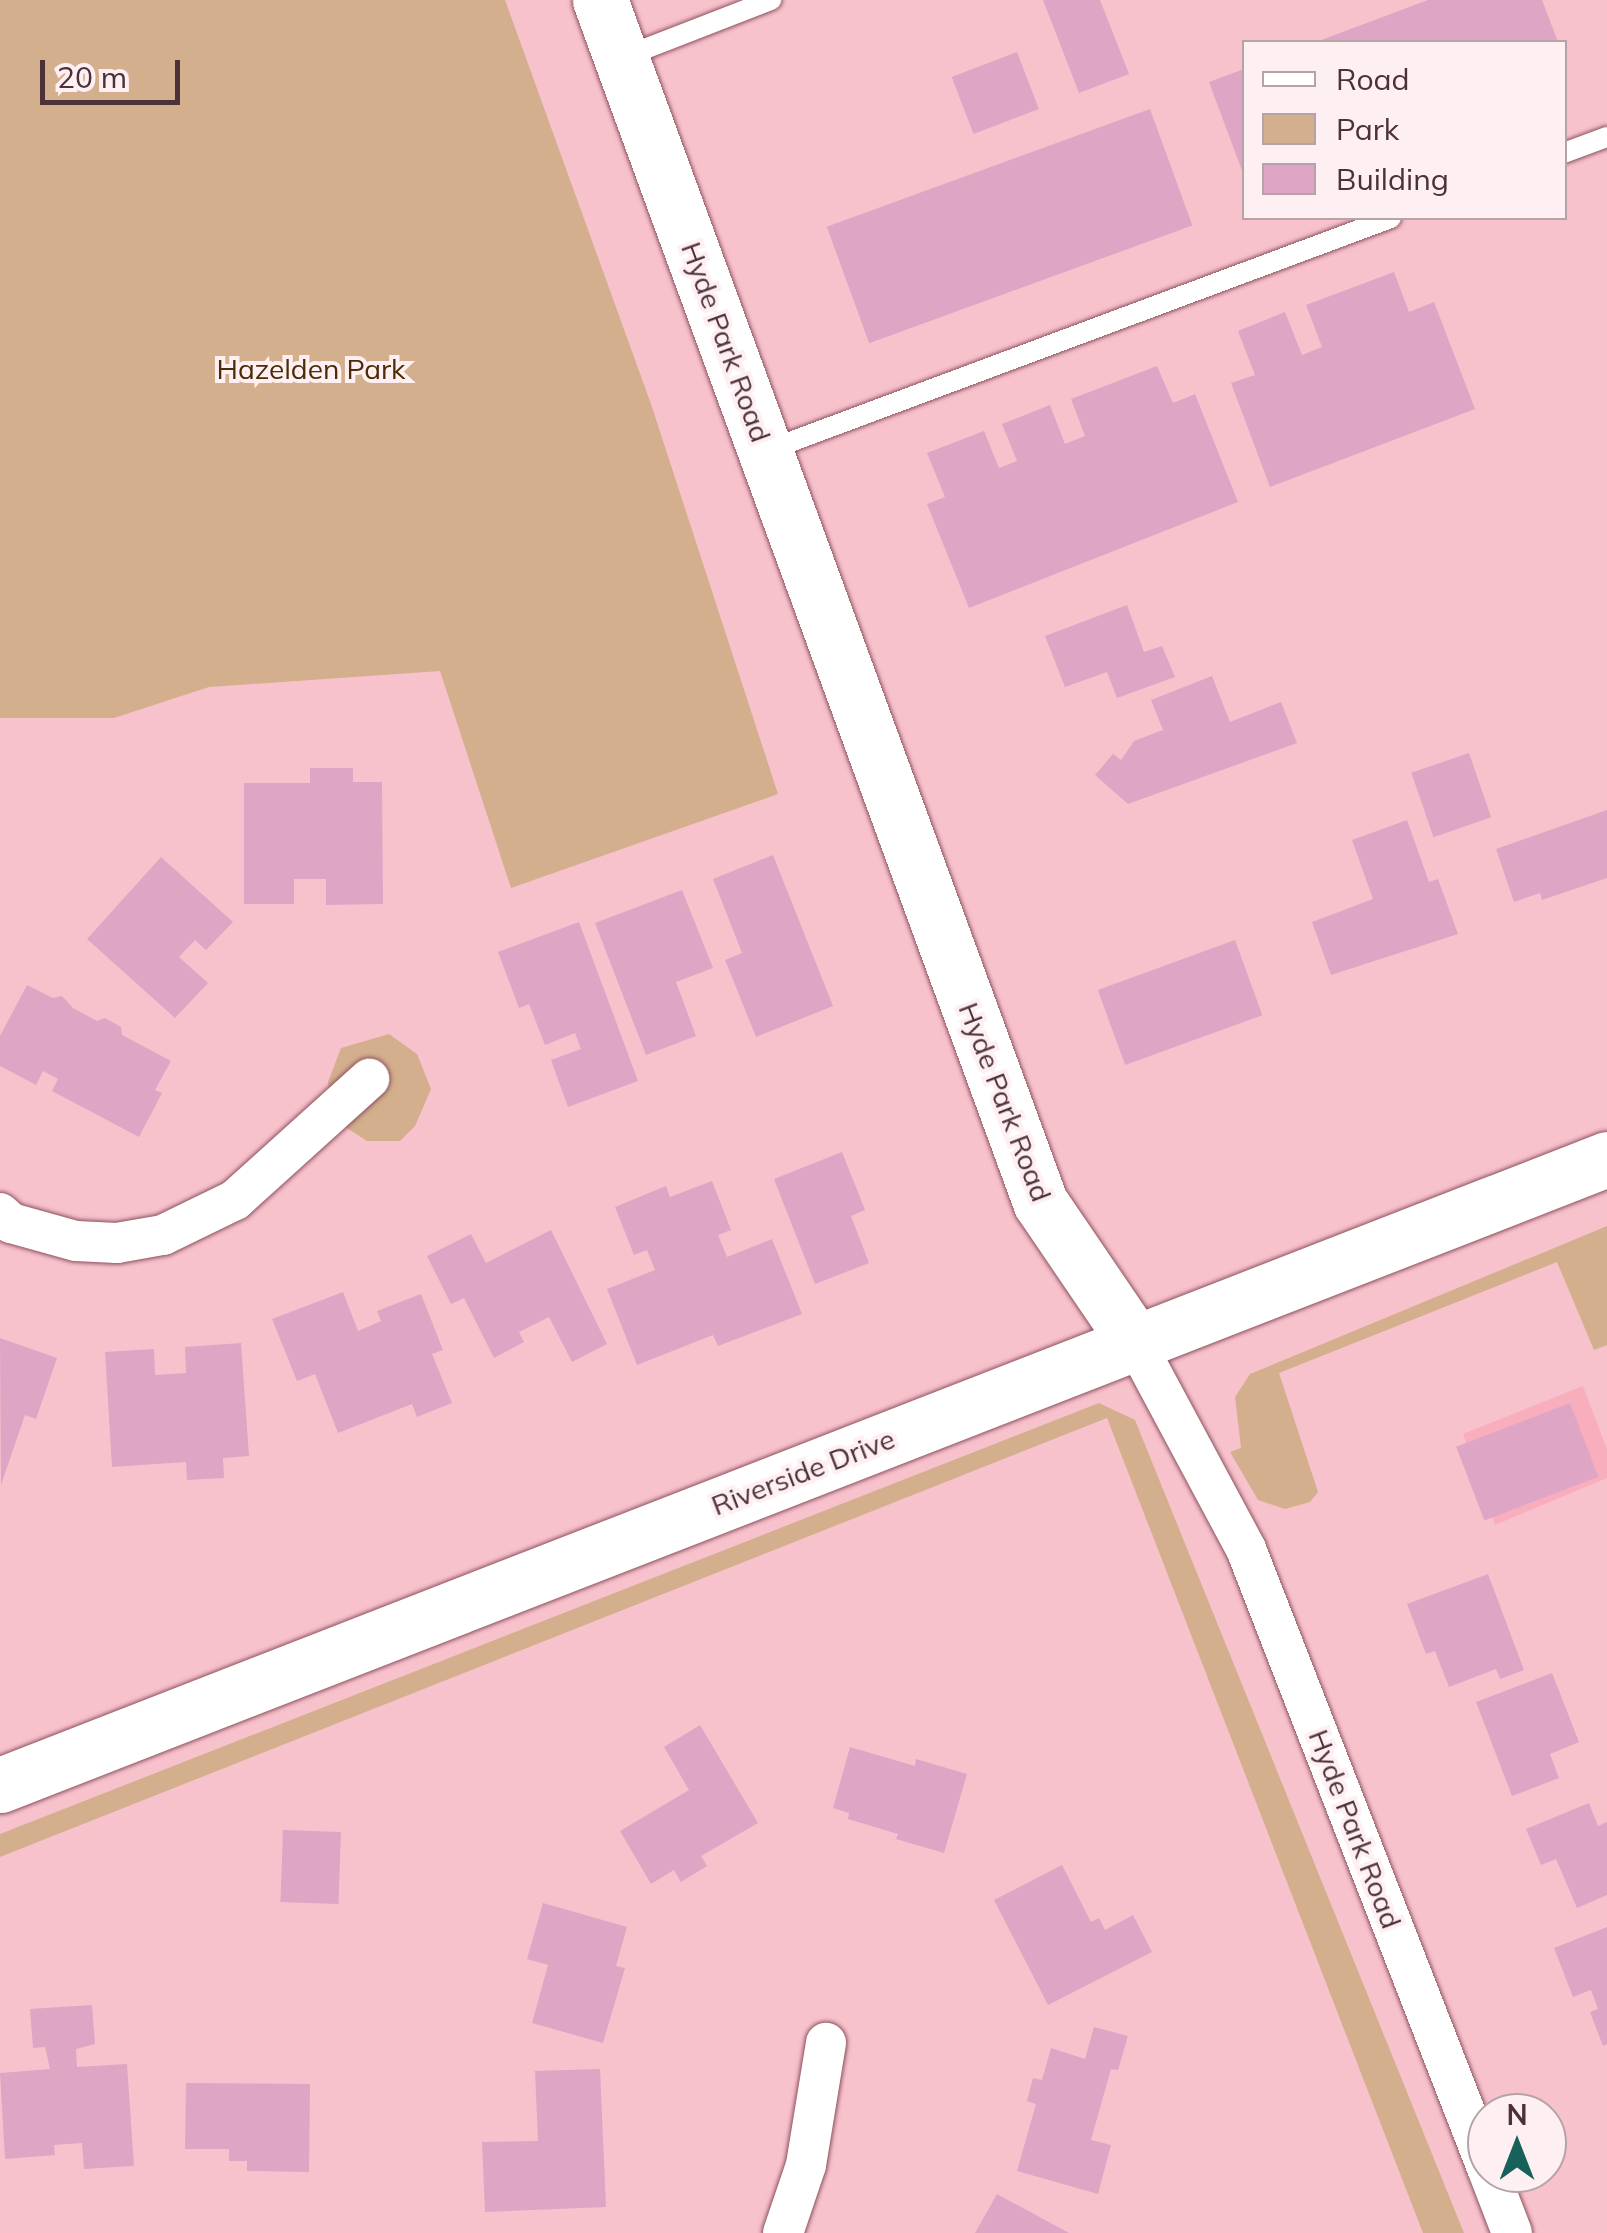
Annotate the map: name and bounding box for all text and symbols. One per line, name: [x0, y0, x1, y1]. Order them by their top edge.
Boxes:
scale bar: [45, 40, 185, 102]
legend: [1242, 40, 1567, 220]
text: 20 m: [57, 58, 127, 96]
text: Road: [1336, 60, 1410, 98]
text: Park: [1336, 110, 1399, 148]
text: Building: [1336, 160, 1449, 198]
street label: Hyde Park Road: [674, 237, 778, 447]
park label: Hazelden Park: [216, 352, 406, 386]
street label: Hyde Park Road: [952, 998, 1058, 1206]
street label: Riverside Drive: [707, 1422, 899, 1522]
street label: Hyde Park Road: [1302, 1725, 1408, 1933]
north arrow: [1467, 2093, 1567, 2193]
text: N: [1506, 2097, 1528, 2132]

